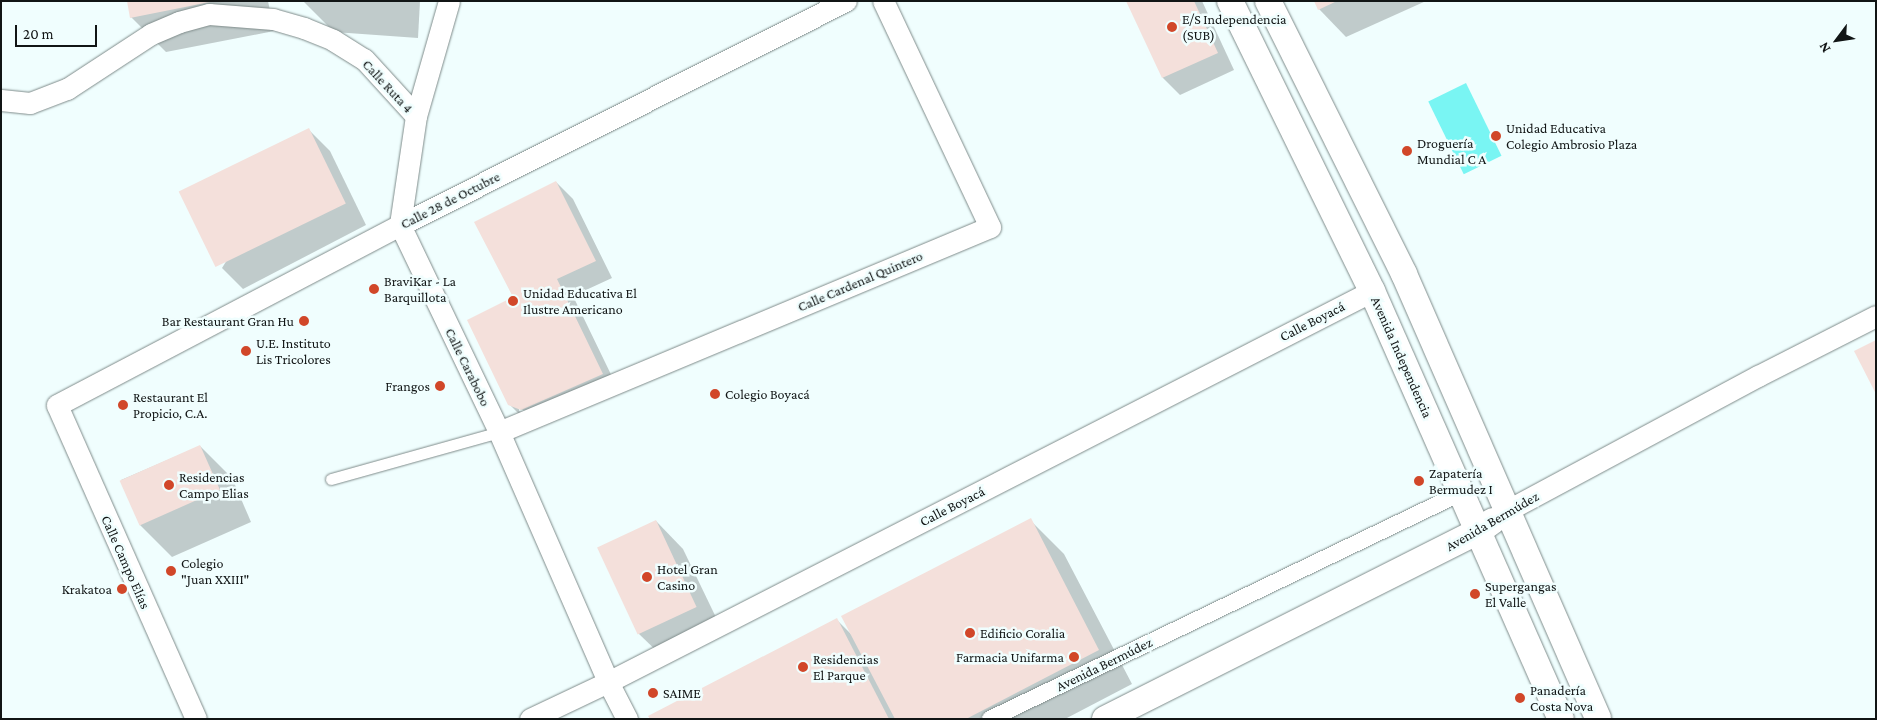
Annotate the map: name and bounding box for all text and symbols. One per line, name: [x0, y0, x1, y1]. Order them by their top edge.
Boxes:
place label: E/S Independencia (SUB): [1182, 11, 1287, 44]
scale bar: [18, 15, 100, 47]
north arrow: [1812, 15, 1862, 65]
marker: E/S Independencia (SUB): [1166, 21, 1178, 33]
text: 20 m: [23, 26, 54, 42]
text: N: [1815, 40, 1833, 56]
street label: Calle Ruta 4: [359, 56, 417, 116]
place label: Unidad Educativa Colegio Ambrosio Plaza: [1506, 120, 1637, 152]
marker: Unidad Educativa Colegio Ambrosio Plaza: [1490, 130, 1502, 142]
place label: Droguería Mundial C A: [1417, 135, 1486, 168]
marker: Droguería Mundial C A: [1401, 145, 1413, 157]
street label: Calle 28 de Octubre: [398, 168, 502, 232]
street label: Calle Cardenal Quintero: [795, 247, 925, 315]
place label: BraviKar - La Barquillota: [384, 273, 456, 306]
marker: BraviKar - La Barquillota: [368, 283, 380, 295]
place label: Unidad Educativa El Ilustre Americano: [523, 285, 637, 318]
street label: Avenida Independencia: [1368, 294, 1436, 420]
marker: Unidad Educativa El Ilustre Americano: [507, 295, 519, 307]
street label: Calle Boyacá: [1277, 298, 1347, 344]
place label: Bar Restaurant Gran Hu: [162, 313, 294, 329]
marker: Bar Restaurant Gran Hu: [298, 315, 310, 327]
street label: Calle Carabobo: [442, 325, 494, 409]
place label: U.E. Instituto Lis Tricolores: [256, 335, 331, 368]
marker: U.E. Instituto Lis Tricolores: [240, 345, 252, 357]
place label: Frangos: [385, 378, 430, 394]
marker: Frangos: [434, 380, 446, 392]
place label: Colegio Boyacá: [725, 386, 810, 402]
marker: Colegio Boyacá: [709, 388, 721, 400]
place label: Restaurant El Propicio, C.A.: [133, 389, 208, 422]
marker: Restaurant El Propicio, C.A.: [117, 399, 129, 411]
place label: Zapatería Bermudez I: [1429, 465, 1493, 498]
place label: Residencias Campo Elias: [179, 469, 249, 502]
marker: Zapatería Bermudez I: [1413, 475, 1425, 487]
marker: Residencias Campo Elias: [163, 479, 175, 491]
street label: Calle Boyacá: [917, 483, 987, 529]
street label: Avenida Bermúdez: [1442, 488, 1542, 554]
street label: Calle Campo Elías: [98, 513, 154, 611]
place label: Colegio "Juan XXIII": [181, 555, 249, 588]
place label: Hotel Gran Casino: [657, 561, 718, 594]
marker: Colegio "Juan XXIII": [165, 565, 177, 577]
marker: Hotel Gran Casino: [641, 571, 653, 583]
place label: Supergangas El Valle: [1485, 578, 1557, 610]
place label: Krakatoa: [62, 581, 112, 597]
marker: Krakatoa: [116, 583, 128, 595]
marker: Supergangas El Valle: [1469, 588, 1481, 600]
place label: Edificio Coralia: [980, 625, 1065, 641]
marker: Edificio Coralia: [964, 627, 976, 639]
street label: Avenida Bermúdez: [1053, 633, 1155, 695]
place label: Farmacia Unifarma: [956, 649, 1064, 665]
place label: Residencias El Parque: [813, 651, 878, 684]
marker: Farmacia Unifarma: [1068, 651, 1080, 663]
marker: Residencias El Parque: [797, 661, 809, 673]
place label: Panadería Costa Nova: [1530, 682, 1593, 714]
place label: SAIME: [663, 685, 701, 701]
marker: SAIME: [647, 687, 659, 699]
marker: Panadería Costa Nova: [1514, 692, 1526, 704]

